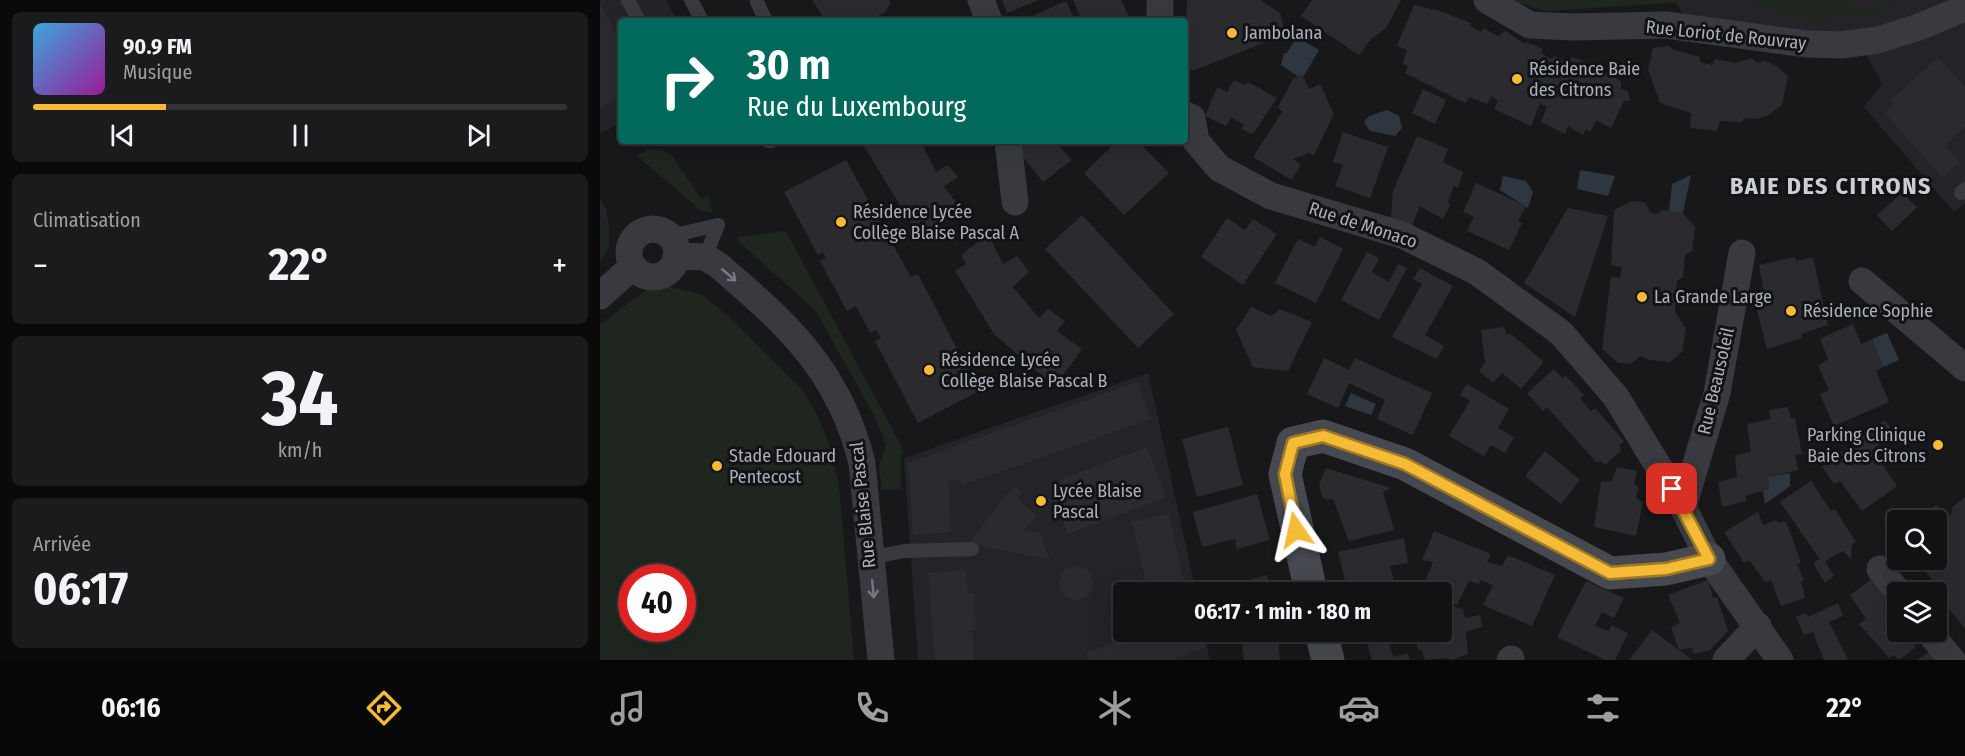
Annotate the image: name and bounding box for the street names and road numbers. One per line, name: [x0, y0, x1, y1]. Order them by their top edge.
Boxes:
street label: Rue Loriot de Rouvray: [1645, 16, 1807, 54]
street label: Rue de Monaco: [1306, 197, 1420, 253]
street label: Rue Beausoleil: [1693, 325, 1739, 437]
street label: Rue Blaise Pascal: [845, 441, 881, 569]

